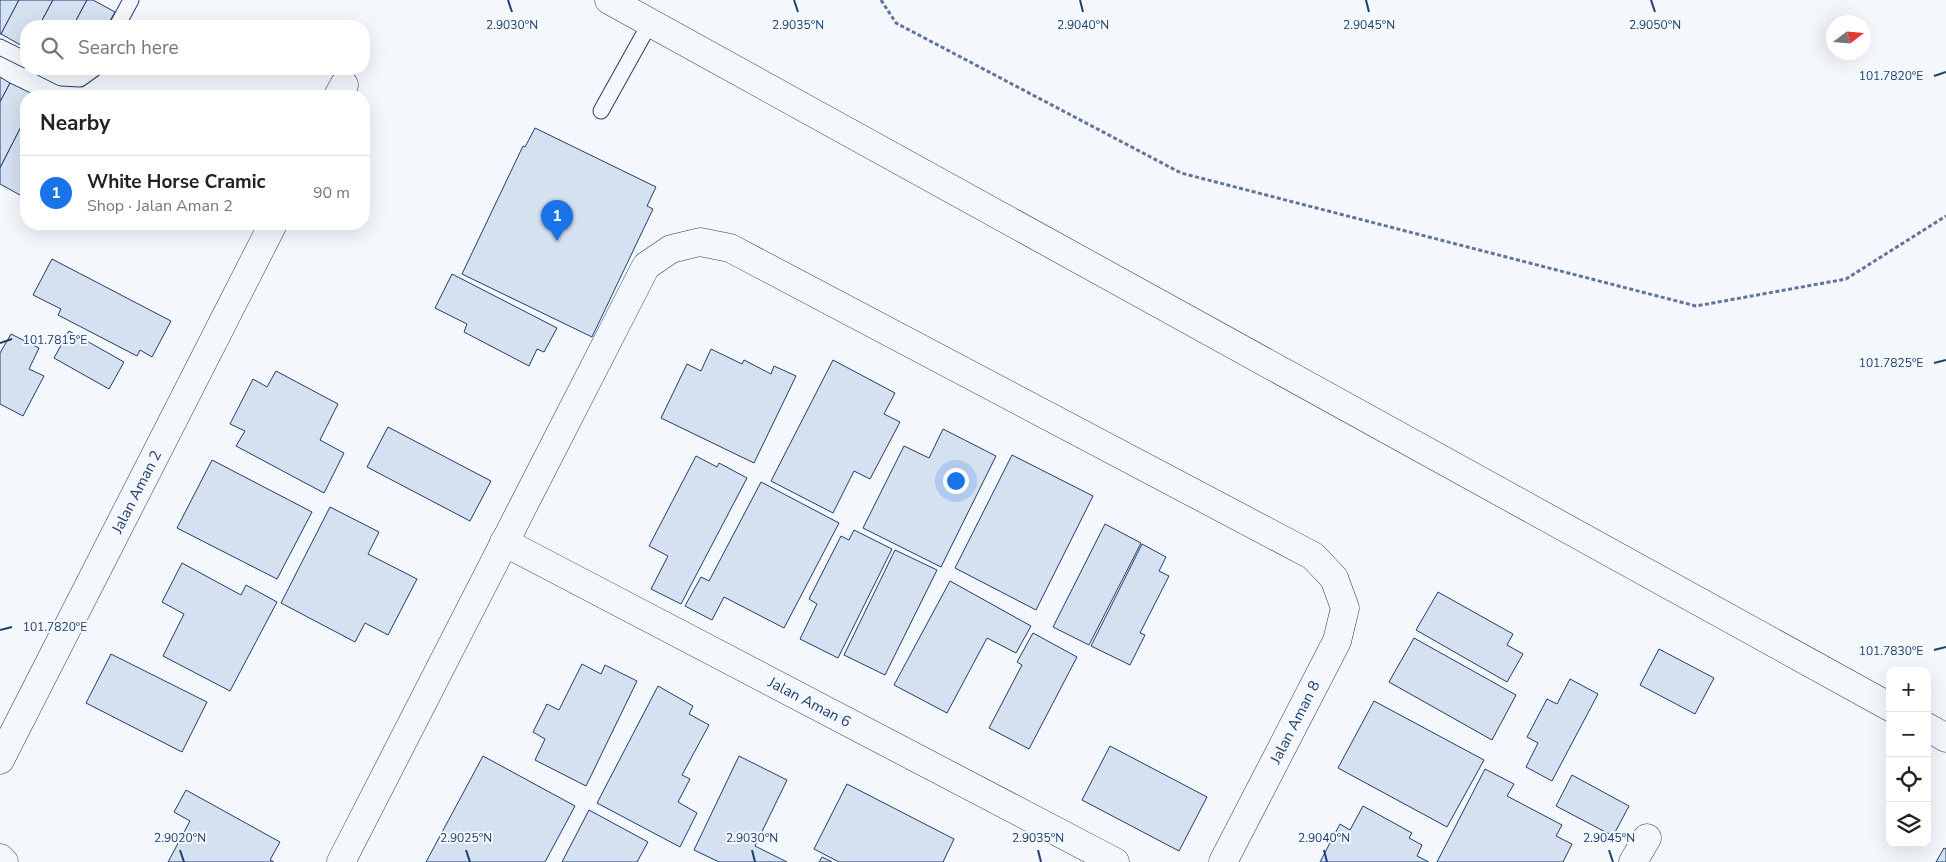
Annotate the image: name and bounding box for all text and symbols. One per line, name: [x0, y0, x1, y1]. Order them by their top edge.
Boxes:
north arrow: [1826, 15, 1871, 60]
text: 2.9030°N: [486, 17, 538, 33]
text: 2.9035°N: [772, 17, 824, 33]
text: 2.9040°N: [1057, 17, 1109, 33]
text: 2.9045°N: [1343, 17, 1395, 33]
text: 2.9050°N: [1629, 17, 1681, 33]
search box: [20, 20, 370, 75]
icon: search: [38, 34, 66, 62]
text: Search here: [78, 35, 179, 61]
text: 101.7820°E: [1859, 68, 1923, 84]
text: Nearby: [40, 109, 110, 137]
text: White Horse Cramic: [87, 169, 266, 195]
text: 1: [51, 182, 61, 204]
text: 90 m: [313, 182, 350, 204]
text: Shop · Jalan Aman 2: [87, 195, 233, 217]
pin: 1: [541, 200, 573, 241]
text: 101.7815°E: [23, 332, 87, 348]
text: 101.7825°E: [1859, 355, 1923, 371]
street label: Jalan Aman 2: [107, 447, 166, 538]
your location: [943, 468, 969, 494]
text: 101.7820°E: [23, 619, 87, 635]
text: 101.7830°E: [1859, 643, 1923, 659]
map controls: [1886, 667, 1931, 847]
button: +: [1886, 667, 1931, 712]
street label: Jalan Aman 6: [764, 672, 854, 732]
street label: Jalan Aman 8: [1265, 677, 1324, 768]
button: −: [1886, 712, 1931, 757]
button: locate: [1886, 757, 1931, 802]
button: layers: [1886, 802, 1931, 847]
text: 2.9020°N: [154, 830, 206, 846]
text: 2.9025°N: [440, 830, 492, 846]
text: 2.9030°N: [726, 830, 778, 846]
text: 2.9035°N: [1012, 830, 1064, 846]
text: 2.9040°N: [1298, 830, 1350, 846]
text: 2.9045°N: [1583, 830, 1635, 846]

